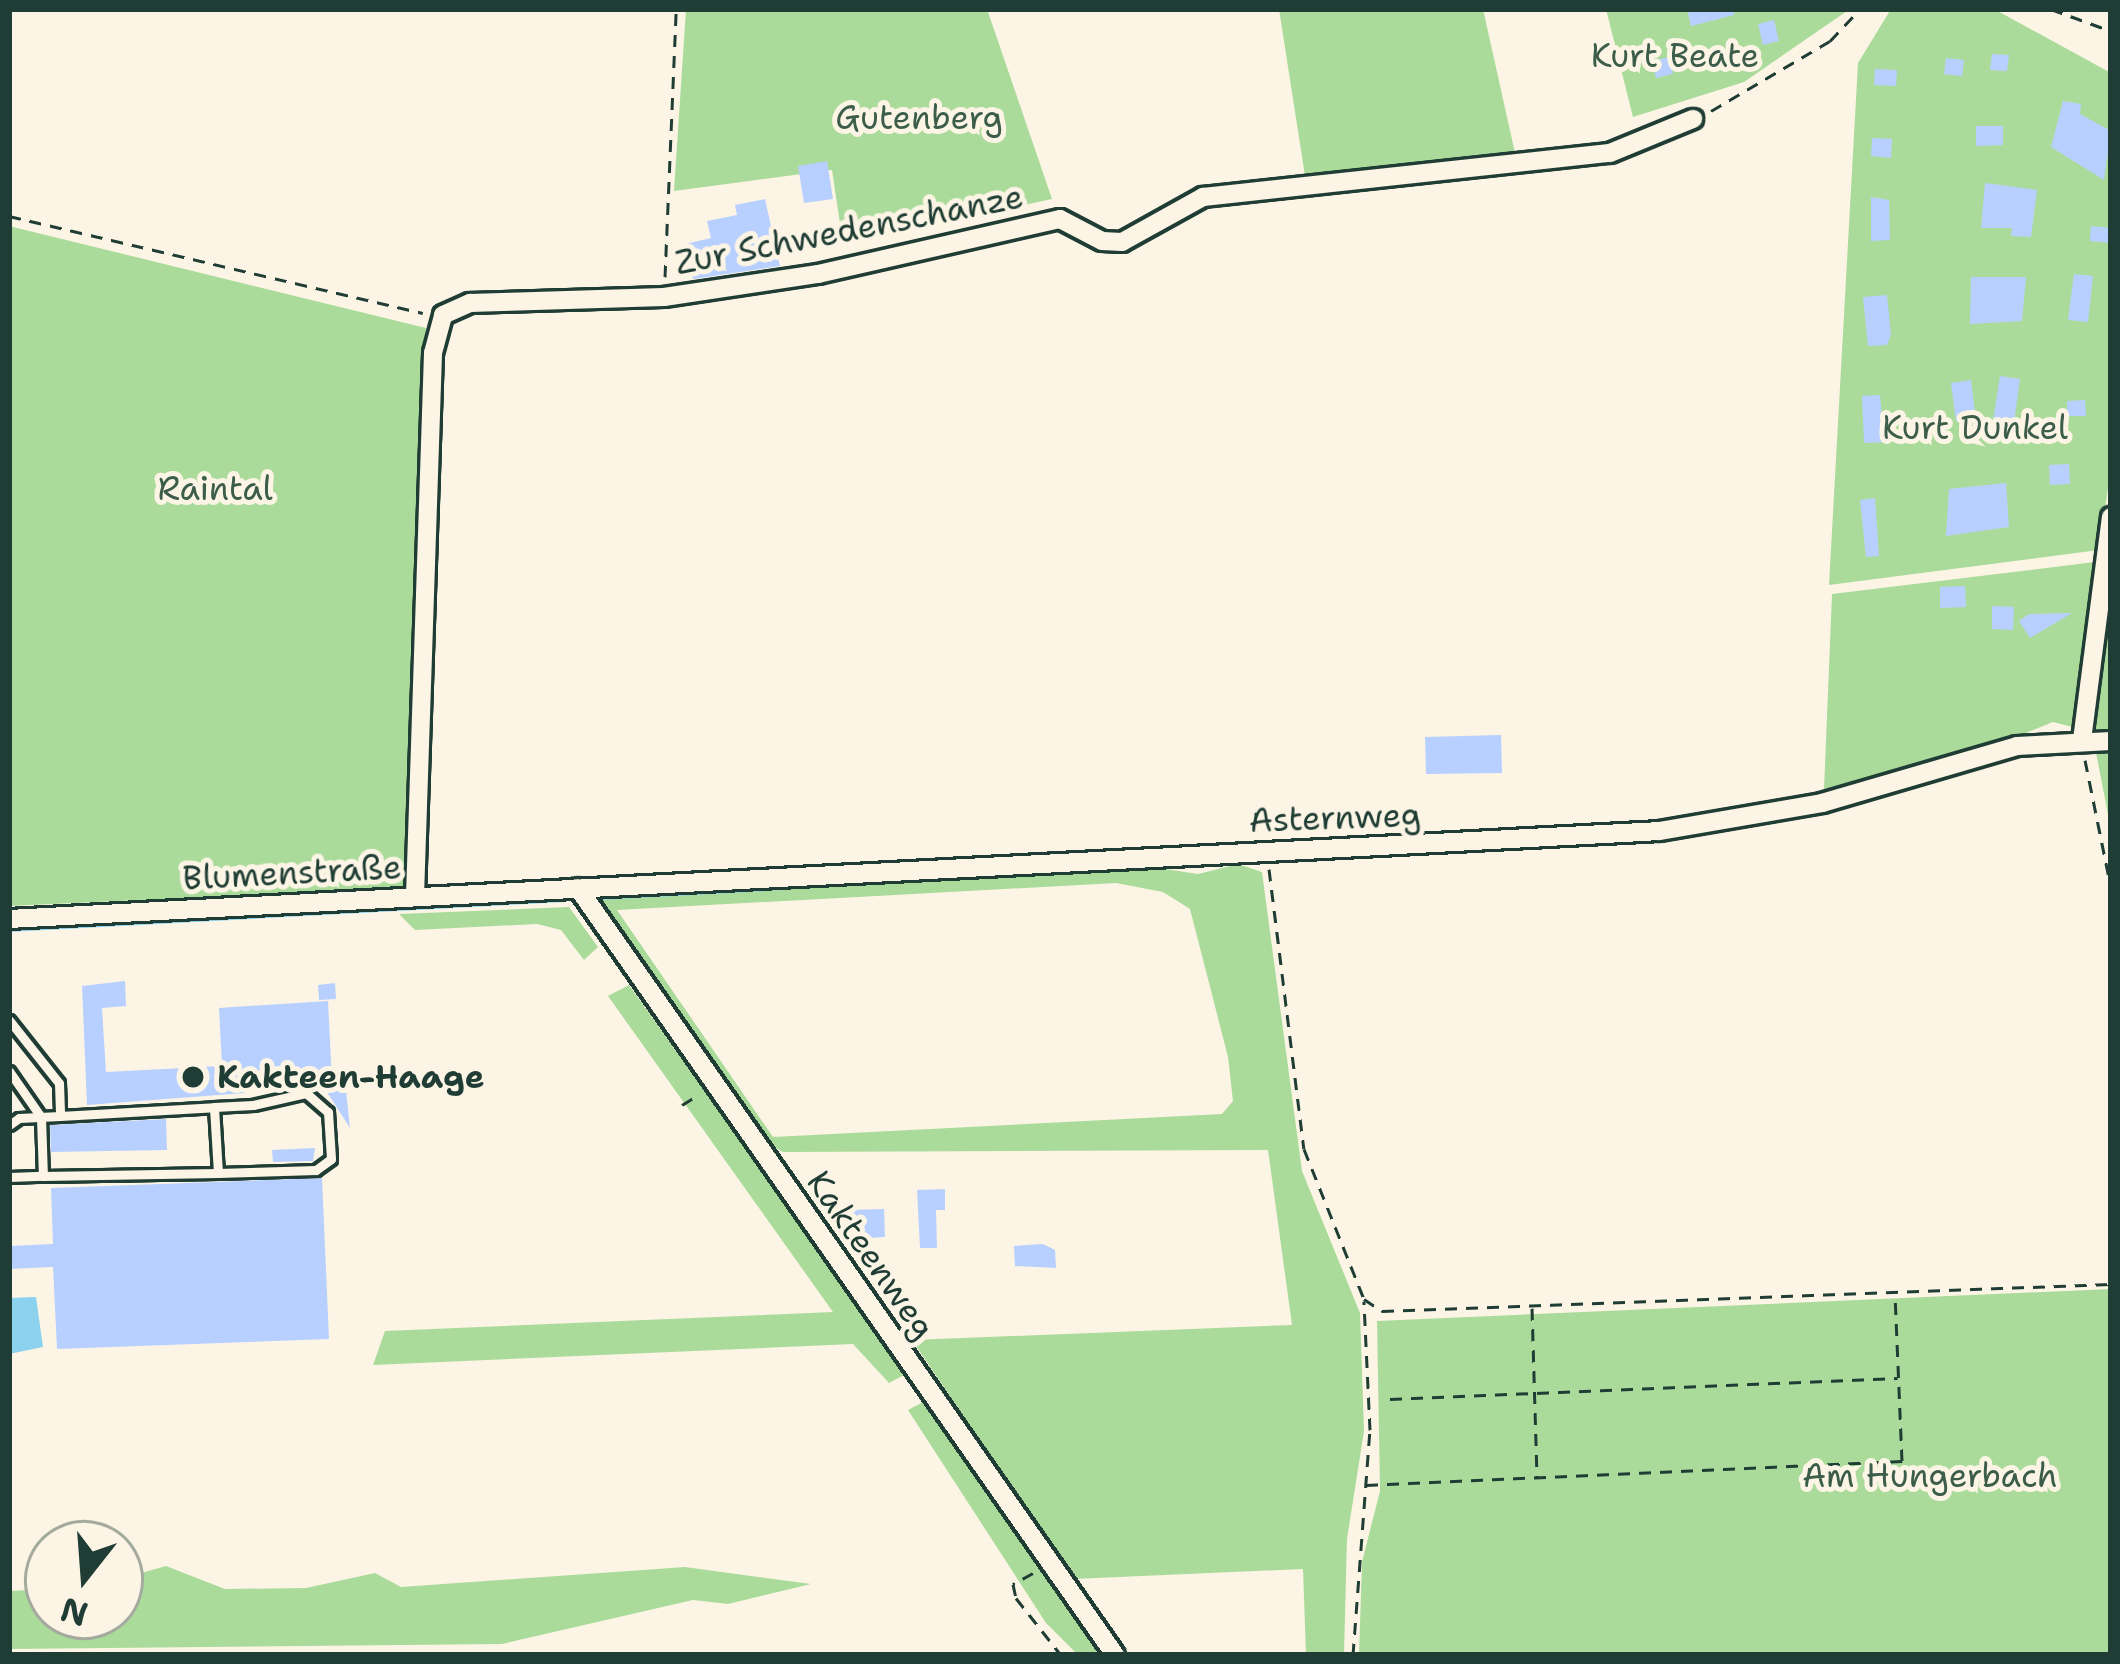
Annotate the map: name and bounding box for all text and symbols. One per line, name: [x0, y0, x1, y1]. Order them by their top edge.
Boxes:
park label: Kurt Beate: [1591, 36, 1759, 76]
park label: Gutenberg: [835, 98, 1003, 138]
street label: Zur Schwedenschanze: [672, 177, 1026, 283]
park label: Kurt Dunkel: [1882, 408, 2068, 448]
park label: Raintal: [157, 469, 273, 509]
street label: Asternweg: [1248, 795, 1422, 841]
street label: Blumenstraße: [182, 847, 402, 899]
place label: Kakteen-Haage: [217, 1057, 485, 1097]
marker: Kakteen-Haage: [180, 1064, 206, 1090]
street label: Kakteenweg: [799, 1163, 943, 1347]
park label: Am Hungerbach: [1802, 1456, 2058, 1496]
north arrow: [24, 1520, 144, 1640]
text: N: [55, 1587, 93, 1637]

